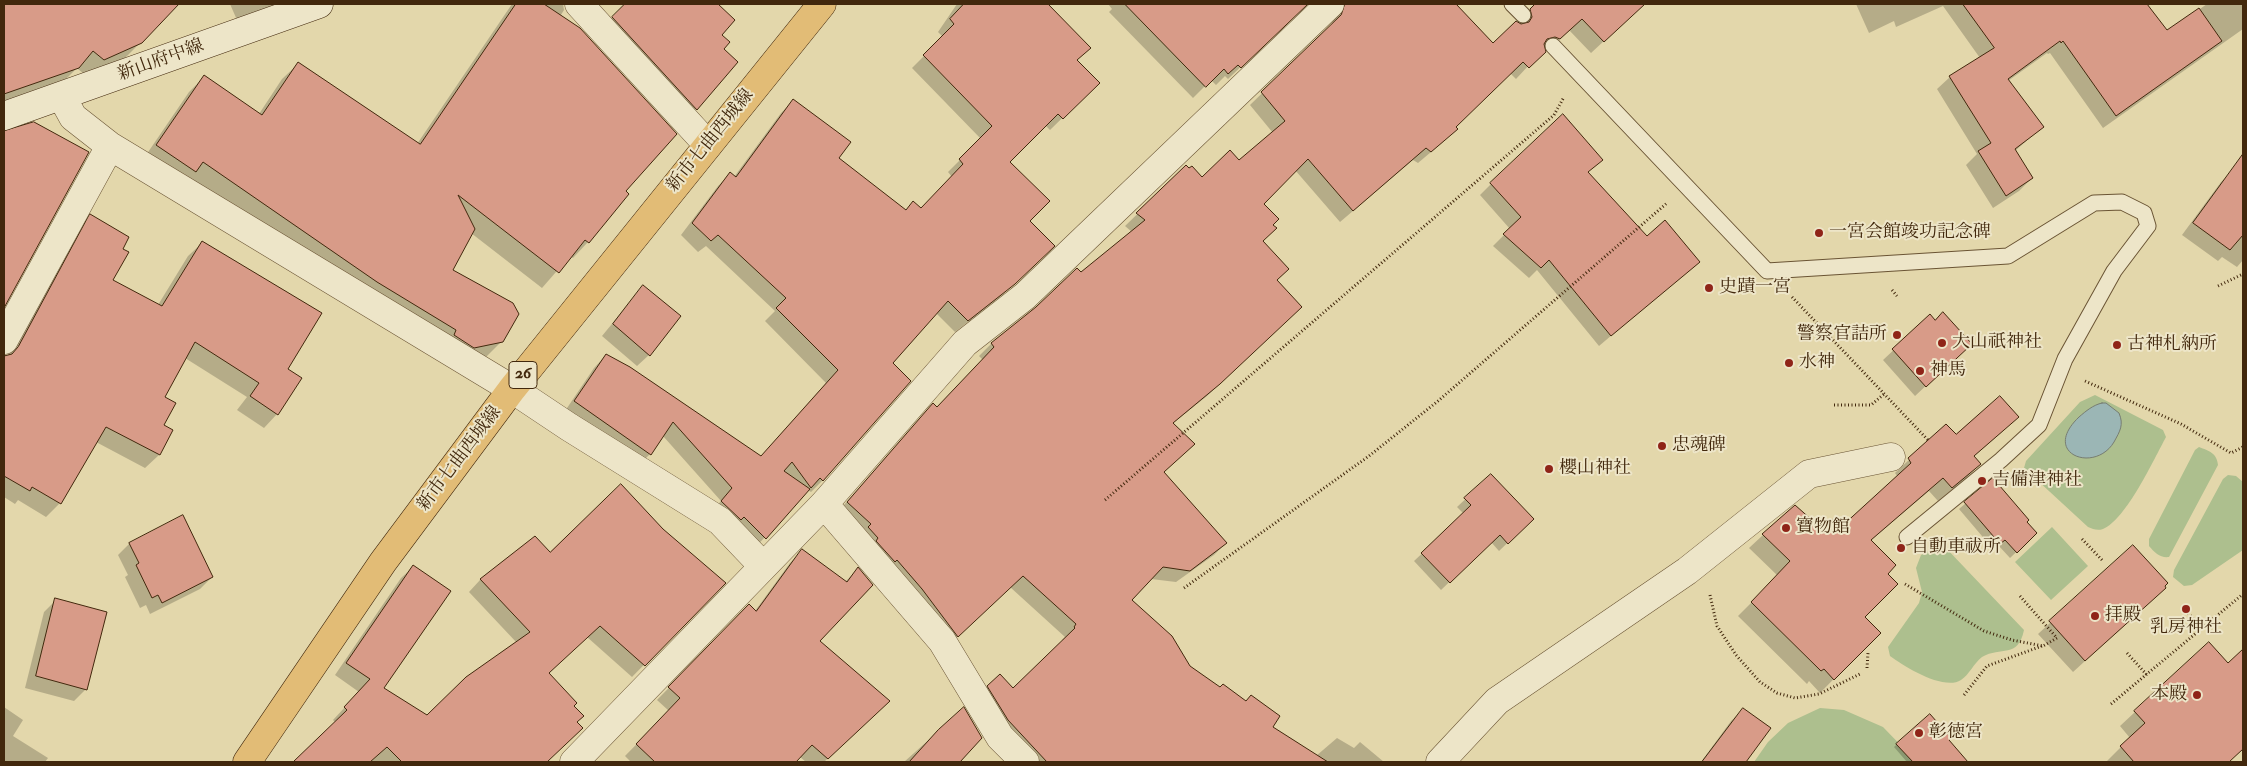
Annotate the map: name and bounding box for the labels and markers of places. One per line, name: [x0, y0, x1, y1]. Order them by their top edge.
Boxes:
place label: 一宮会館竣功記念碑: [1829, 222, 1991, 244]
marker: 一宮会館竣功記念碑: [1813, 227, 1825, 239]
place label: 史蹟一宮: [1719, 277, 1791, 299]
marker: 史蹟一宮: [1703, 282, 1715, 294]
place label: 警察官詰所: [1797, 324, 1887, 346]
marker: 警察官詰所: [1891, 329, 1903, 341]
place label: 大山祇神社: [1952, 332, 2042, 354]
place label: 古神札納所: [2127, 334, 2217, 356]
marker: 大山祇神社: [1936, 337, 1948, 349]
marker: 古神札納所: [2111, 339, 2123, 351]
place label: 水神: [1799, 352, 1835, 374]
marker: 水神: [1783, 357, 1795, 369]
place label: 神馬: [1930, 360, 1966, 382]
marker: 神馬: [1914, 365, 1926, 377]
place label: 忠魂碑: [1672, 435, 1726, 457]
marker: 忠魂碑: [1656, 440, 1668, 452]
place label: 櫻山神社: [1559, 458, 1631, 480]
marker: 櫻山神社: [1543, 463, 1555, 475]
place label: 吉備津神社: [1992, 470, 2082, 492]
marker: 吉備津神社: [1976, 475, 1988, 487]
place label: 寶物館: [1796, 517, 1850, 539]
marker: 寶物館: [1780, 522, 1792, 534]
place label: 自動車祓所: [1911, 537, 2001, 559]
marker: 自動車祓所: [1895, 542, 1907, 554]
marker: 乳房神社: [2180, 603, 2192, 615]
place label: 拝殿: [2105, 605, 2141, 627]
marker: 拝殿: [2089, 610, 2101, 622]
place label: 乳房神社: [2150, 617, 2222, 639]
place label: 本殿: [2151, 684, 2187, 706]
marker: 本殿: [2191, 689, 2203, 701]
place label: 彰徳宮: [1929, 722, 1983, 744]
marker: 彰徳宮: [1913, 727, 1925, 739]

